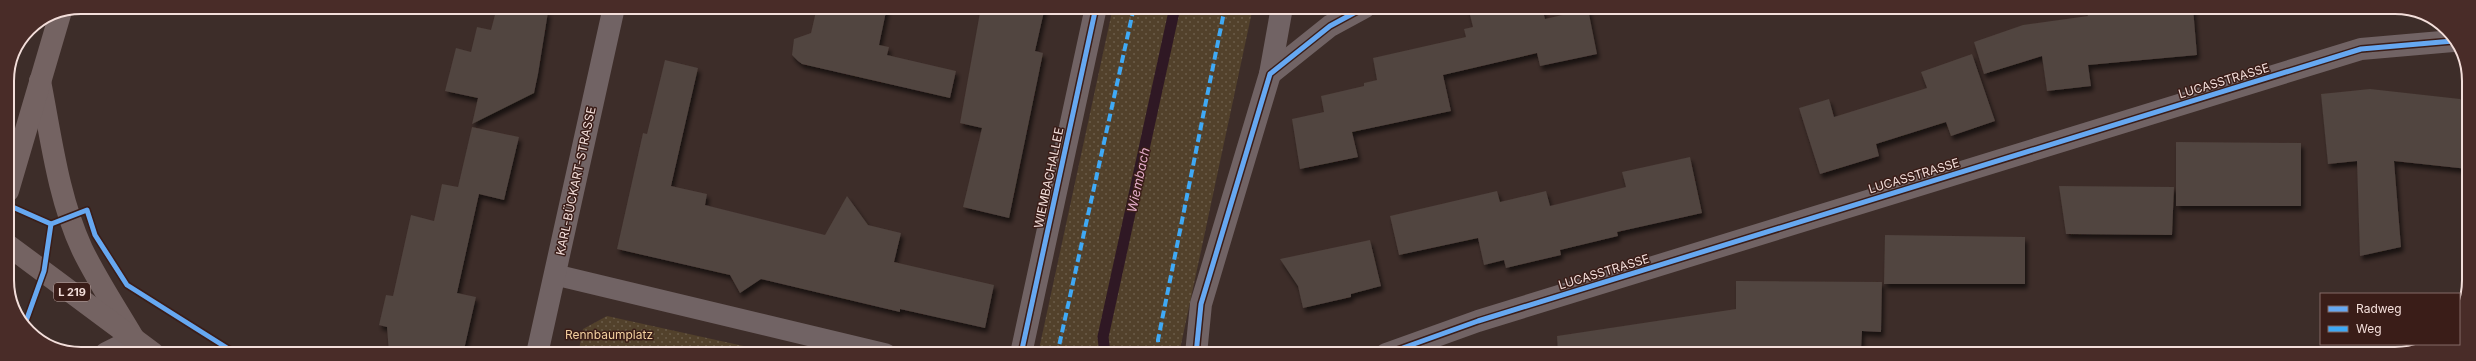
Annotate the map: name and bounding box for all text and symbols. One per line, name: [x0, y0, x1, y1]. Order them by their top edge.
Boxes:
street label: LUCASSTRASSE: [2177, 60, 2271, 101]
street label: KARL-BÜCKART-STRASSE: [552, 105, 599, 257]
street label: WIEMBACHALLEE: [1030, 126, 1067, 230]
water label: Wiembach: [1123, 146, 1153, 214]
street label: LUCASSTRASSE: [1867, 155, 1961, 196]
street label: LUCASSTRASSE: [1557, 251, 1651, 292]
road number: L 219: [54, 283, 90, 301]
legend: [2320, 293, 2460, 345]
text: Radweg: [2356, 301, 2402, 316]
text: Weg: [2356, 321, 2382, 336]
park label: Rennbaumplatz: [565, 327, 653, 342]

